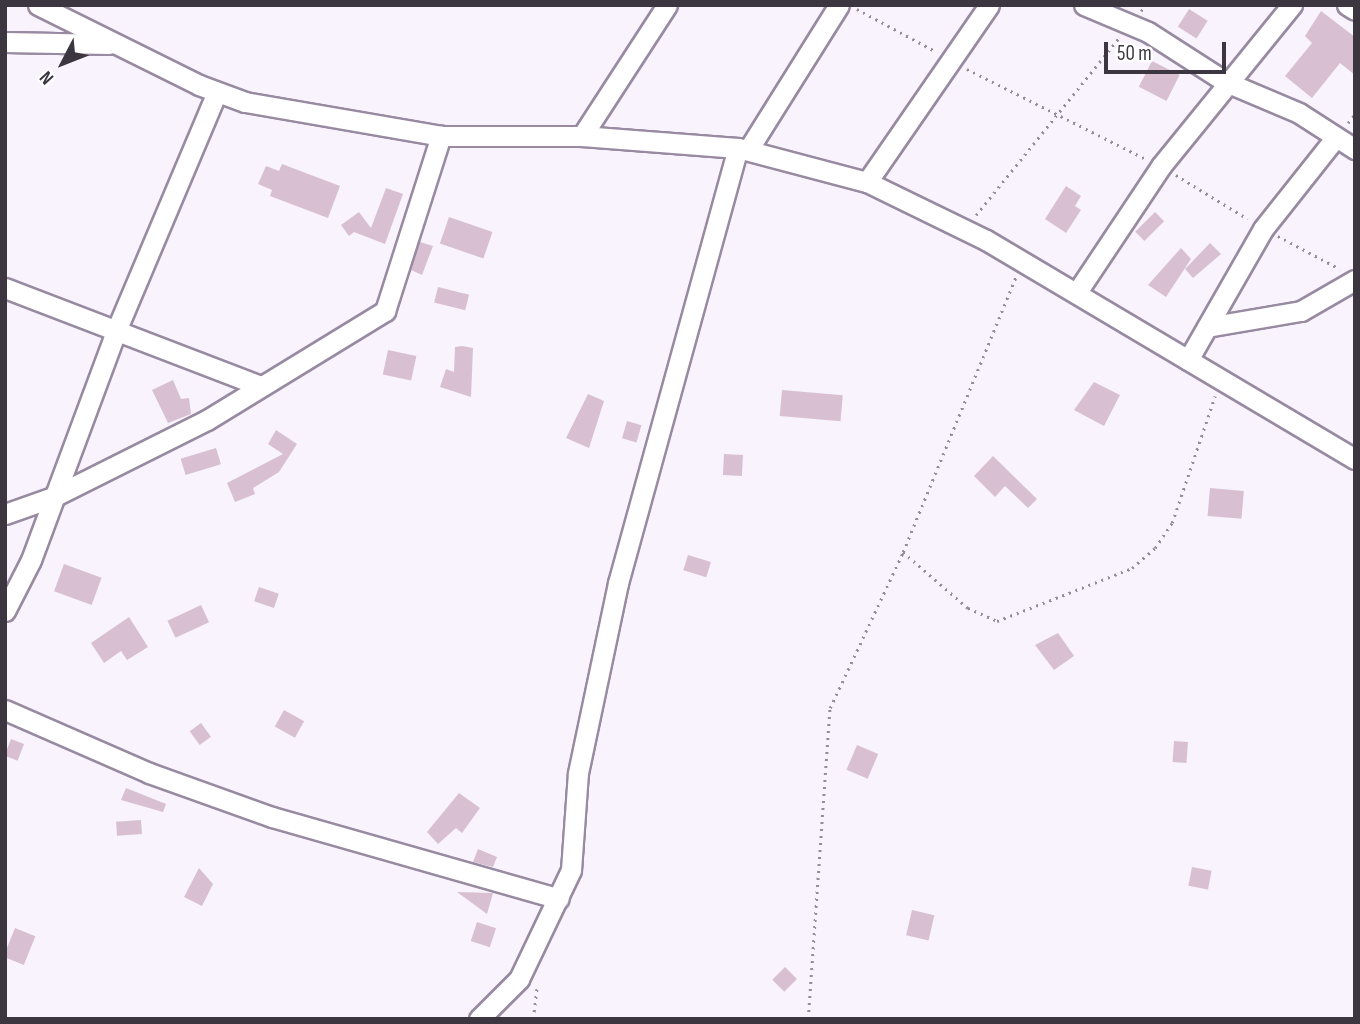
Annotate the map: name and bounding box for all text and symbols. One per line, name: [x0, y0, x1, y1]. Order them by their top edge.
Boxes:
north arrow: [28, 28, 98, 98]
scale bar: [1108, 28, 1230, 72]
text: 50 m: [1117, 41, 1152, 66]
text: N: [35, 66, 59, 89]

